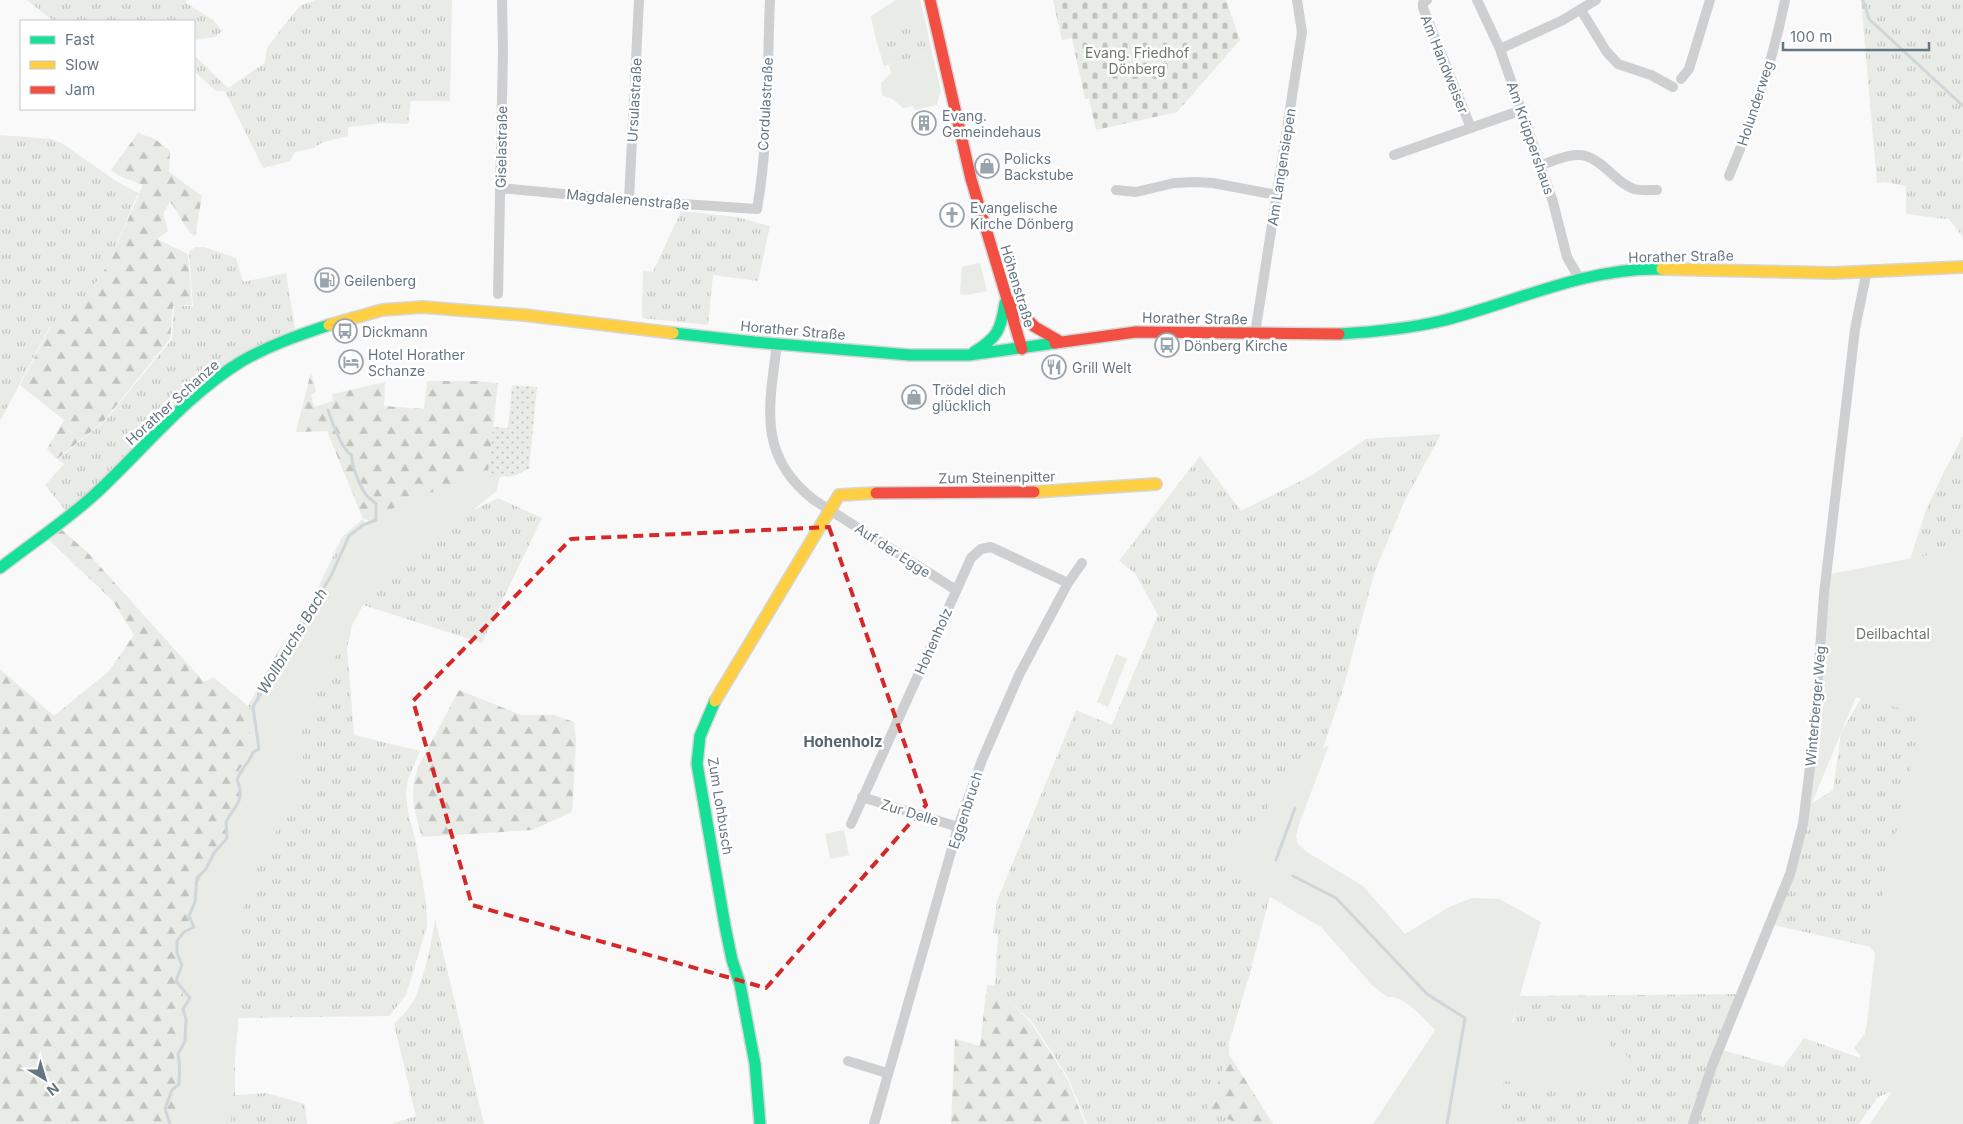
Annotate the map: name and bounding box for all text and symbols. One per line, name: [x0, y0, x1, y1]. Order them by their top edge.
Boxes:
street label: Am Handweiser: [1418, 12, 1472, 116]
legend: [20, 20, 195, 110]
scale bar: [1783, 20, 1929, 52]
text: 100 m: [1790, 27, 1832, 46]
text: Fast: [65, 30, 95, 49]
park label: Evang. Friedhof Dönberg: [1085, 44, 1189, 77]
text: Slow: [65, 55, 99, 74]
street label: Ursulastraße: [623, 57, 645, 143]
street label: Cordulastraße: [754, 57, 776, 151]
street label: Holunderweg: [1733, 58, 1777, 148]
street label: Am Krüppershaus: [1504, 79, 1558, 197]
text: Jam: [65, 80, 95, 99]
street label: Giselastraße: [492, 106, 510, 188]
place label: Evang. Gemeindehaus: [942, 107, 1041, 140]
street label: Am Langensiepen: [1263, 107, 1299, 227]
building icon: Evang. Gemeindehaus: [911, 110, 937, 136]
place label: Policks Backstube: [1004, 150, 1074, 183]
shop icon: Policks Backstube: [974, 153, 1000, 179]
street label: Magdalenenstraße: [566, 185, 690, 213]
place label: Evangelische Kirche Dönberg: [970, 199, 1074, 232]
church icon: Evangelische Kirche Dönberg: [939, 202, 965, 228]
street label: Höhenstraße: [997, 243, 1039, 329]
street label: Horather Straße: [1628, 247, 1734, 265]
fuel station icon: Geilenberg: [314, 267, 340, 293]
place label: Geilenberg: [344, 272, 416, 289]
street label: Horather Straße: [1142, 309, 1248, 327]
street label: Horather Straße: [740, 317, 846, 343]
bus stop icon: Dickmann: [332, 318, 358, 344]
place label: Dickmann: [362, 323, 428, 340]
bus stop icon: Dönberg Kirche: [1154, 332, 1180, 358]
place label: Dönberg Kirche: [1184, 337, 1288, 354]
place label: Hotel Horather Schanze: [368, 346, 465, 379]
hotel icon: Hotel Horather Schanze: [338, 349, 364, 375]
restaurant icon: Grill Welt: [1041, 354, 1067, 380]
street label: Horather Schanze: [122, 356, 222, 448]
place label: Grill Welt: [1072, 359, 1132, 376]
place label: Trödel dich glücklich: [932, 381, 1006, 414]
shop icon: Trödel dich glücklich: [901, 384, 927, 410]
street label: Zum Steinenpitter: [938, 467, 1056, 487]
street label: Auf der Egge: [852, 519, 934, 581]
water label: Wollbruchs Bach: [253, 585, 331, 697]
street label: Hohenholz: [911, 605, 955, 677]
park label: Deilbachtal: [1856, 625, 1930, 642]
street label: Winterberger Weg: [1801, 645, 1829, 767]
district label: Hohenholz: [803, 732, 883, 751]
street label: Zum Lohbusch: [705, 756, 737, 856]
street label: Eggenbruch: [944, 769, 986, 851]
street label: Zur Delle: [879, 795, 941, 829]
north arrow: [20, 1054, 70, 1104]
text: N: [44, 1080, 63, 1100]

